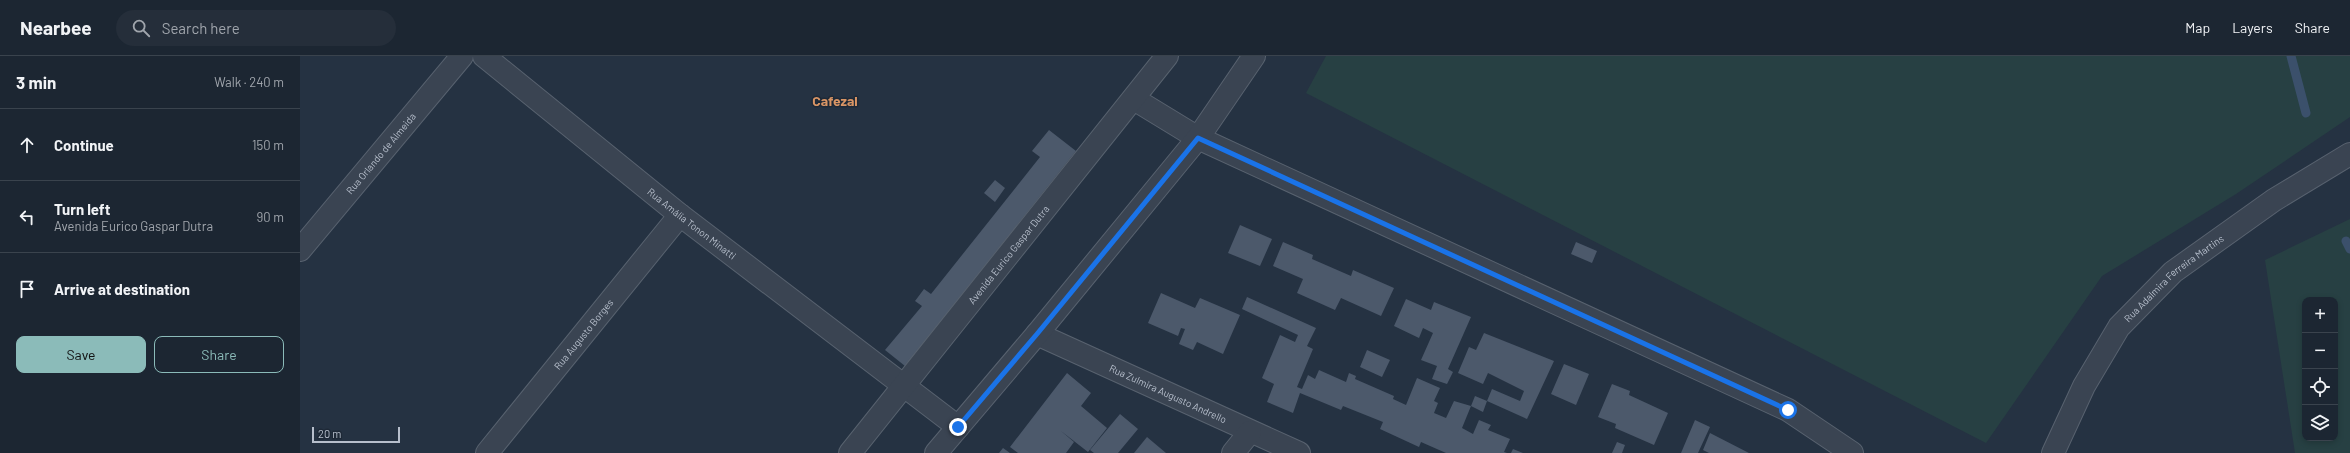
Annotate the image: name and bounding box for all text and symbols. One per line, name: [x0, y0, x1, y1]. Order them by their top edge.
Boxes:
search box: [116, 10, 396, 46]
text: Nearbee: [20, 16, 92, 39]
icon: search: [130, 17, 152, 39]
text: Search here: [162, 19, 240, 37]
text: Map: [2185, 19, 2210, 36]
text: Layers: [2232, 19, 2273, 36]
text: Share: [2295, 19, 2330, 36]
text: 3 min: [16, 72, 56, 92]
text: Walk · 240 m: [214, 74, 284, 90]
district label: Cafezal: [812, 92, 858, 109]
street label: Rua Orlando de Almeida: [343, 110, 418, 196]
icon: ahead: [16, 134, 38, 156]
text: Continue: [54, 136, 114, 154]
text: 150 m: [252, 137, 284, 153]
street label: Rua Amália Tonon Minatti: [645, 185, 738, 262]
text: Turn left: [54, 200, 110, 218]
street label: Avenida Eurico Gaspar Dutra: [966, 203, 1051, 306]
icon: left: [16, 206, 38, 228]
text: 90 m: [257, 209, 284, 225]
text: Avenida Eurico Gaspar Dutra: [54, 218, 213, 234]
street label: Rua Adalmira Ferreira Martins: [2121, 232, 2226, 324]
icon: arrive: [16, 278, 38, 300]
text: Arrive at destination: [54, 280, 190, 298]
street label: Rua Augusto Borges: [551, 296, 616, 372]
map controls: [2302, 297, 2338, 441]
button: +: [2302, 297, 2338, 333]
button: −: [2302, 333, 2338, 369]
button: Save: [16, 336, 146, 373]
button: Share: [154, 336, 284, 373]
street label: Rua Zulmira Augusto Andrello: [1108, 362, 1229, 425]
button: locate: [2302, 369, 2338, 405]
route start: [1779, 401, 1797, 419]
button: layers: [2302, 405, 2338, 441]
route end: [949, 418, 967, 436]
scale bar: [312, 425, 400, 444]
text: 20 m: [318, 427, 341, 440]

